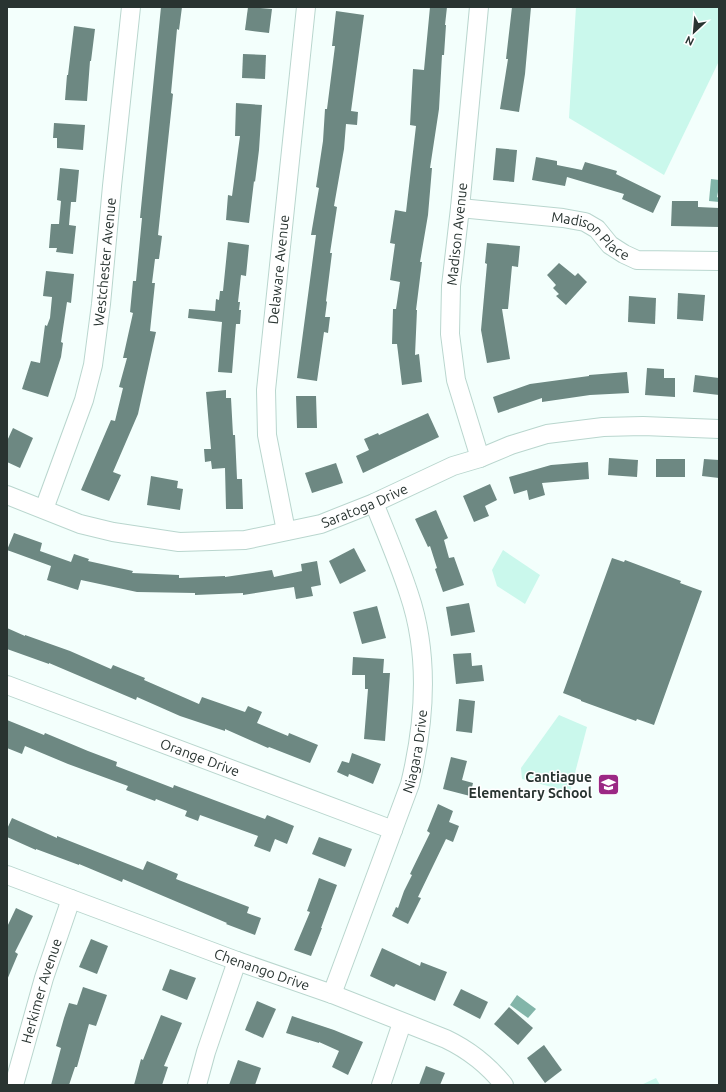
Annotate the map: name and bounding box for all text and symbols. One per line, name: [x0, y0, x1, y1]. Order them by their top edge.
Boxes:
north arrow: [674, 12, 714, 52]
text: N: [683, 34, 696, 48]
street label: Madison Avenue: [444, 182, 470, 286]
street label: Westchester Avenue: [90, 197, 119, 327]
street label: Madison Place: [551, 209, 632, 263]
street label: Delaware Avenue: [265, 214, 292, 325]
street label: Saratoga Drive: [319, 480, 410, 531]
street label: Niagara Drive: [399, 709, 430, 796]
street label: Orange Drive: [158, 735, 242, 780]
place label: Cantiague Elementary School: [469, 769, 592, 801]
school or university icon: Cantiague Elementary School: [595, 772, 621, 798]
street label: Herkimer Avenue: [18, 936, 65, 1045]
street label: Chenango Drive: [212, 945, 312, 994]

